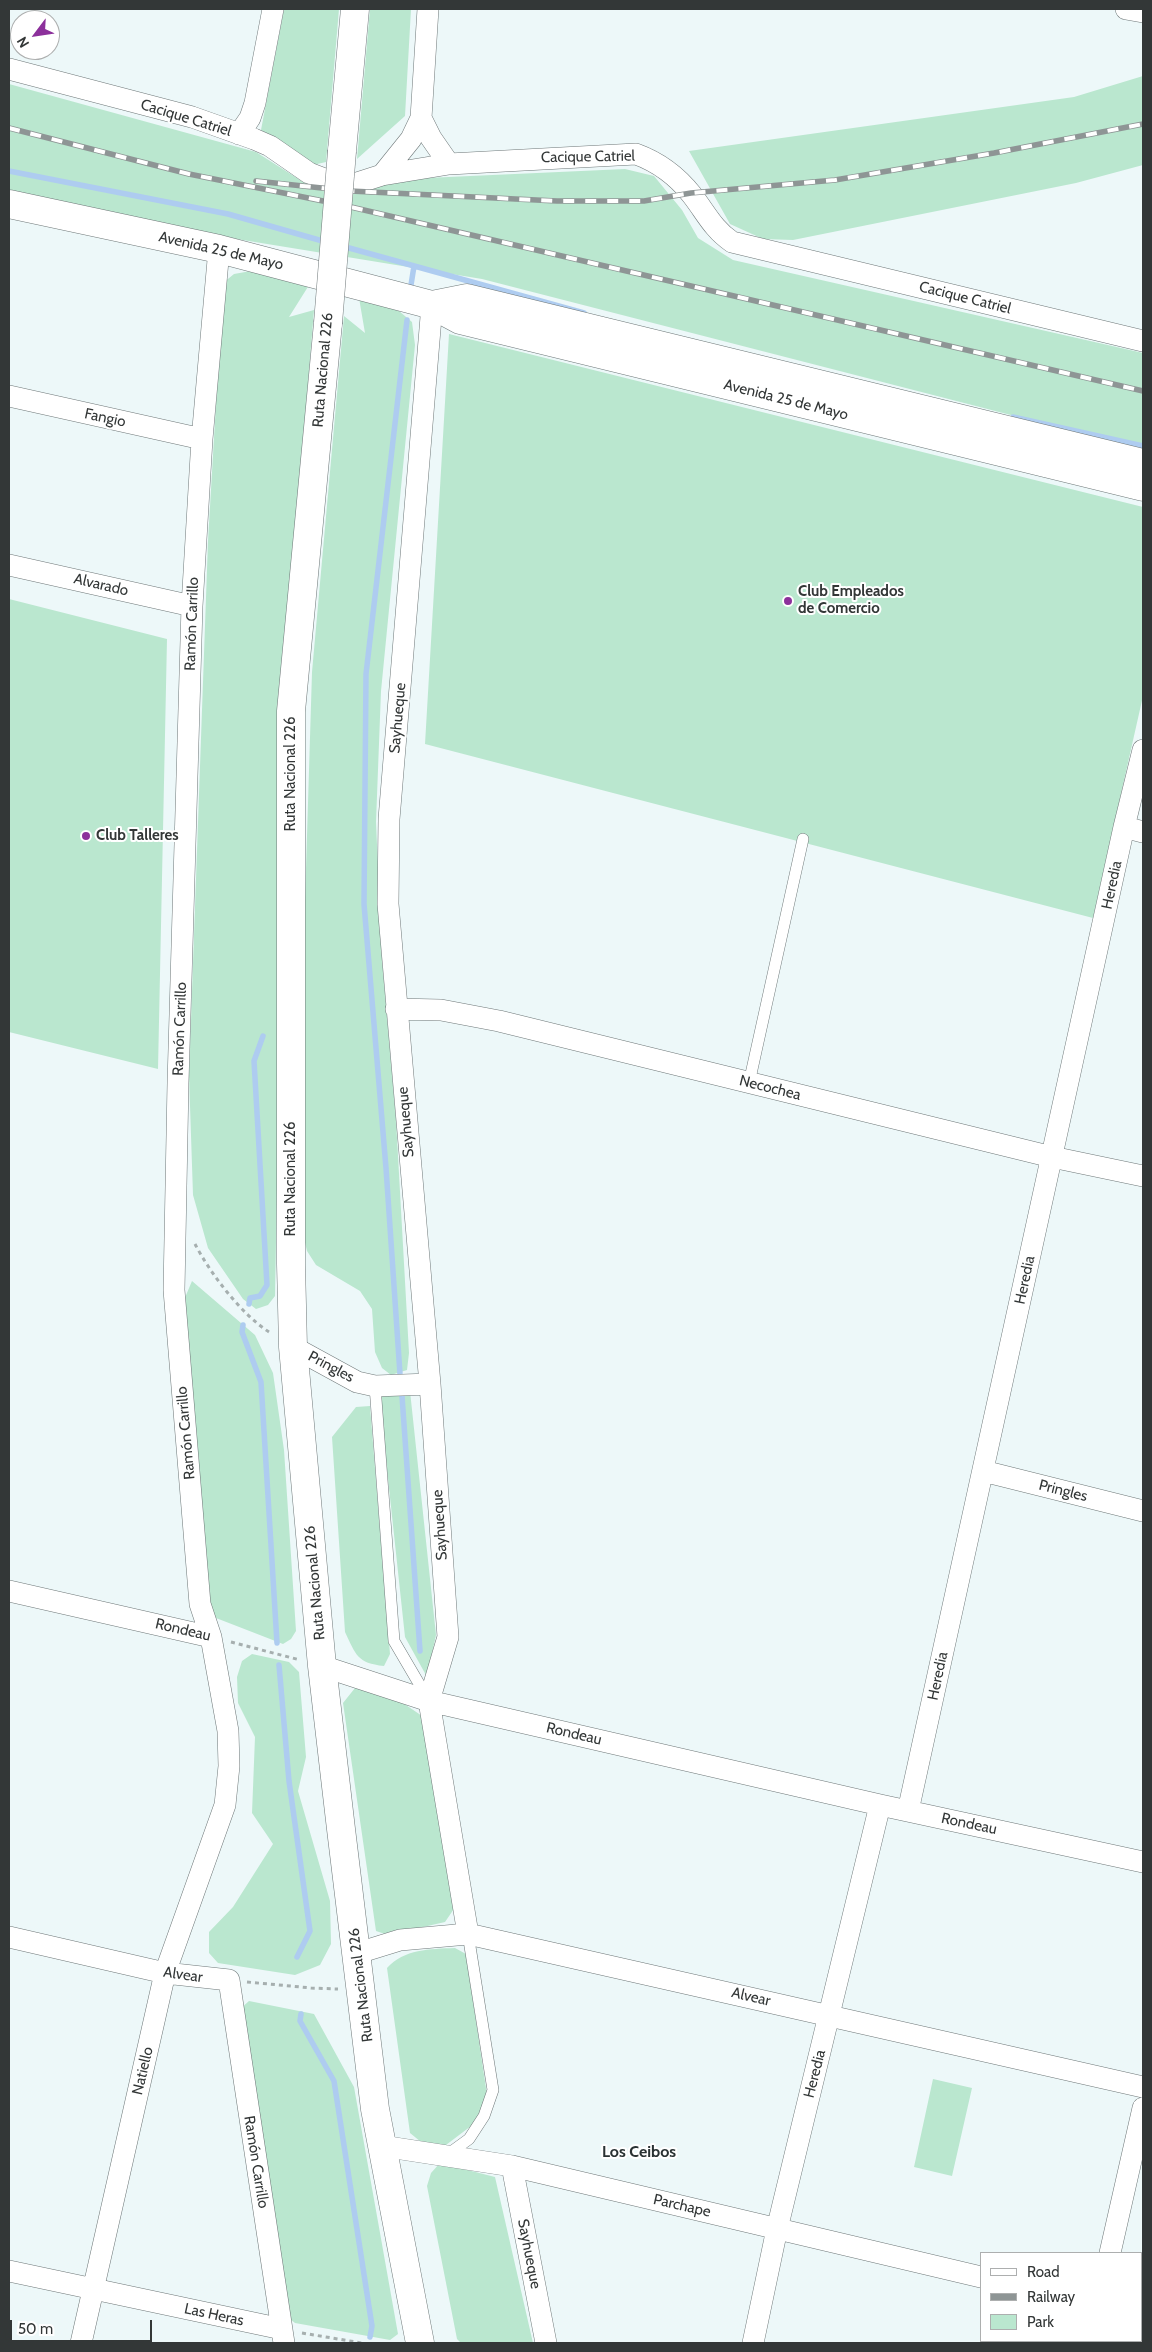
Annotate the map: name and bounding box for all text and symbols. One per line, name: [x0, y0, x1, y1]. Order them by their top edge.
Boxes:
north arrow: [10, 10, 60, 60]
text: N: [13, 33, 33, 51]
street label: Cacique Catriel: [138, 96, 234, 140]
street label: Cacique Catriel: [541, 147, 635, 167]
street label: Avenida 25 de Mayo: [157, 228, 285, 274]
street label: Cacique Catriel: [917, 278, 1013, 318]
street label: Ruta Nacional 226: [309, 312, 337, 428]
street label: Avenida 25 de Mayo: [722, 376, 850, 424]
street label: Fangio: [83, 405, 127, 431]
street label: Alvarado: [72, 570, 130, 600]
street label: Ramón Carrillo: [181, 577, 203, 671]
place label: Club Empleados de Comercio: [798, 583, 904, 618]
marker: Club Empleados de Comercio: [782, 595, 794, 607]
street label: Sayhueque: [386, 682, 410, 754]
street label: Ruta Nacional 226: [282, 717, 300, 831]
place label: Club Talleres: [96, 827, 179, 845]
marker: Club Talleres: [80, 830, 92, 842]
street label: Heredia: [1098, 859, 1126, 911]
street label: Ramón Carrillo: [169, 982, 191, 1076]
street label: Necochea: [737, 1072, 803, 1104]
street label: Sayhueque: [394, 1086, 418, 1158]
street label: Ruta Nacional 226: [282, 1122, 300, 1236]
street label: Heredia: [1011, 1254, 1039, 1306]
street label: Pringles: [305, 1347, 357, 1387]
street label: Ramón Carrillo: [173, 1386, 199, 1480]
street label: Pringles: [1037, 1476, 1089, 1506]
street label: Sayhueque: [429, 1489, 451, 1561]
street label: Ruta Nacional 226: [301, 1525, 329, 1641]
street label: Rondeau: [153, 1615, 213, 1645]
street label: Heredia: [924, 1650, 952, 1702]
street label: Rondeau: [544, 1719, 604, 1749]
street label: Rondeau: [940, 1809, 998, 1839]
street label: Ruta Nacional 226: [345, 1927, 377, 2043]
street label: Alvear: [162, 1963, 204, 1987]
street label: Alvear: [730, 1984, 772, 2010]
street label: Natiello: [129, 2045, 157, 2097]
street label: Heredia: [800, 2048, 830, 2100]
street label: Ramón Carrillo: [240, 2114, 272, 2210]
district label: Los Ceibos: [602, 2142, 676, 2162]
street label: Parchape: [652, 2191, 712, 2221]
street label: Sayhueque: [513, 2218, 545, 2290]
legend: [980, 2252, 1142, 2342]
text: Road: [1027, 2263, 1060, 2281]
text: Railway: [1027, 2288, 1075, 2306]
street label: Las Heras: [183, 2300, 245, 2330]
scale bar: [12, 2310, 155, 2342]
text: Park: [1027, 2313, 1054, 2331]
text: 50 m: [18, 2320, 53, 2338]

